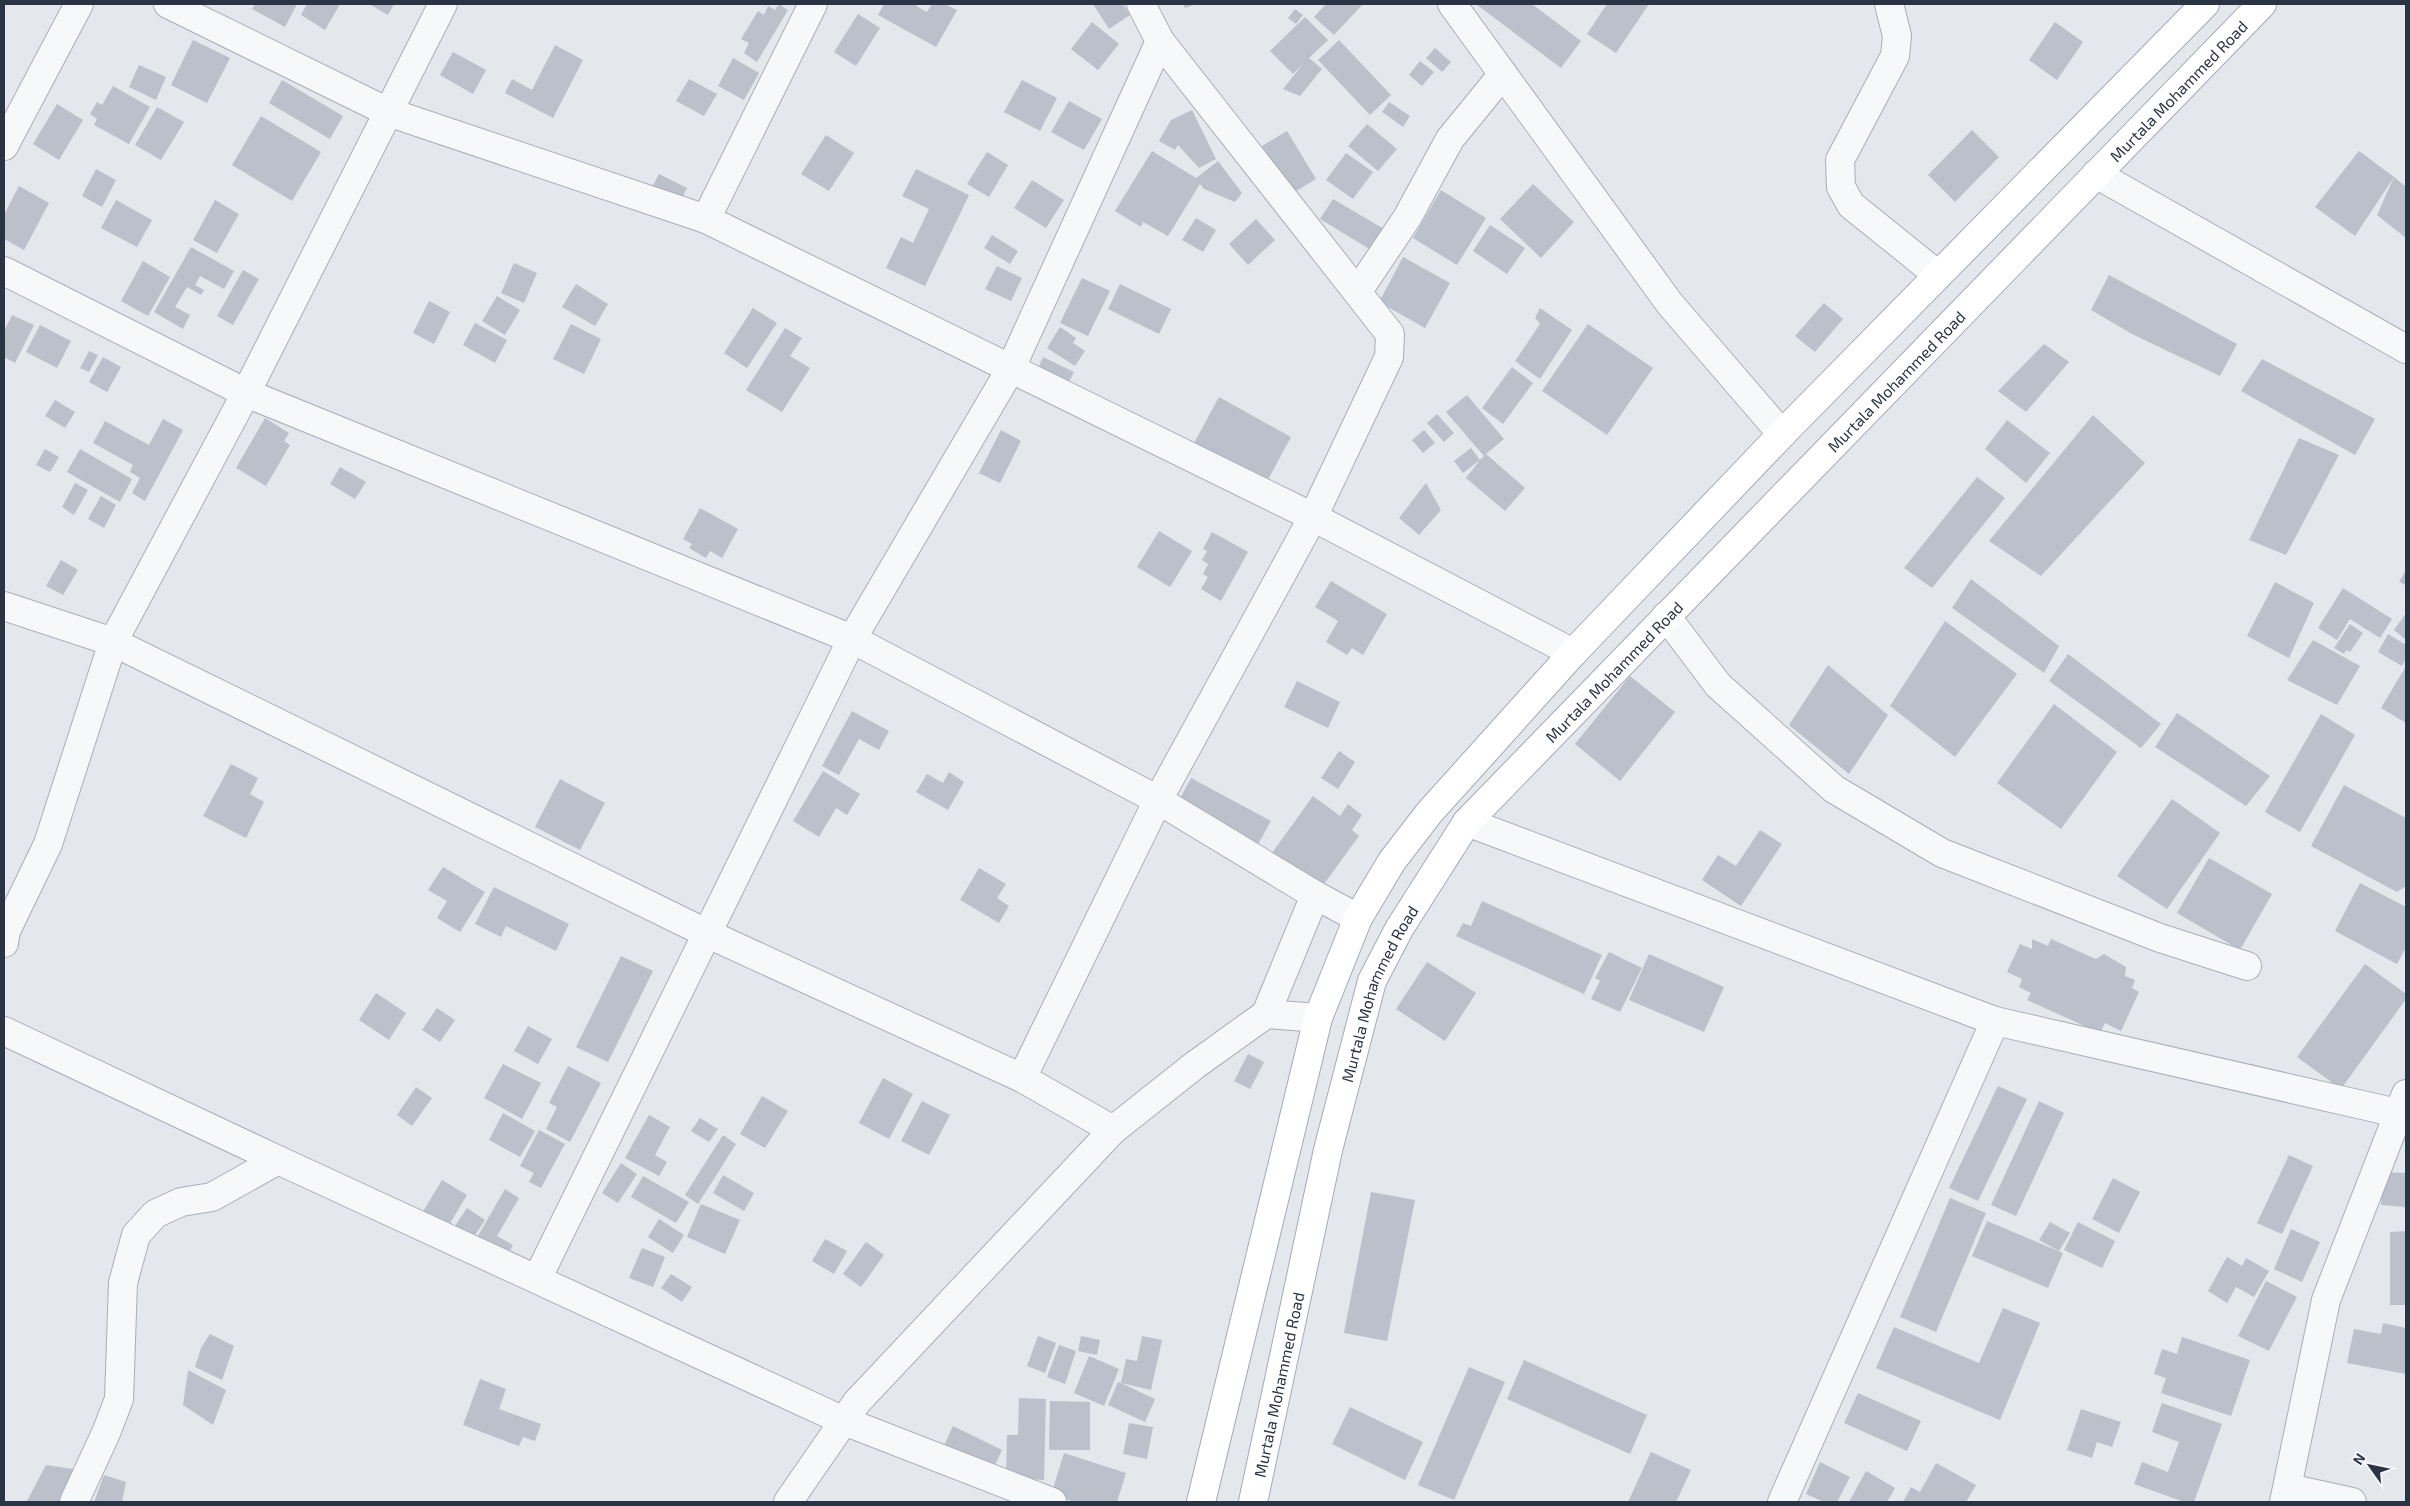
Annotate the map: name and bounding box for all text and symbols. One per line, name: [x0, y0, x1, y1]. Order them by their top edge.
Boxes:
street label: Murtala Mohammed Road: [2105, 16, 2251, 165]
street label: Murtala Mohammed Road: [1823, 306, 1968, 455]
street label: Murtala Mohammed Road: [1541, 597, 1686, 746]
street label: Murtala Mohammed Road: [1337, 902, 1421, 1084]
street label: Murtala Mohammed Road: [1249, 1290, 1307, 1479]
north arrow: [2345, 1441, 2395, 1491]
text: N: [2349, 1450, 2369, 1468]

